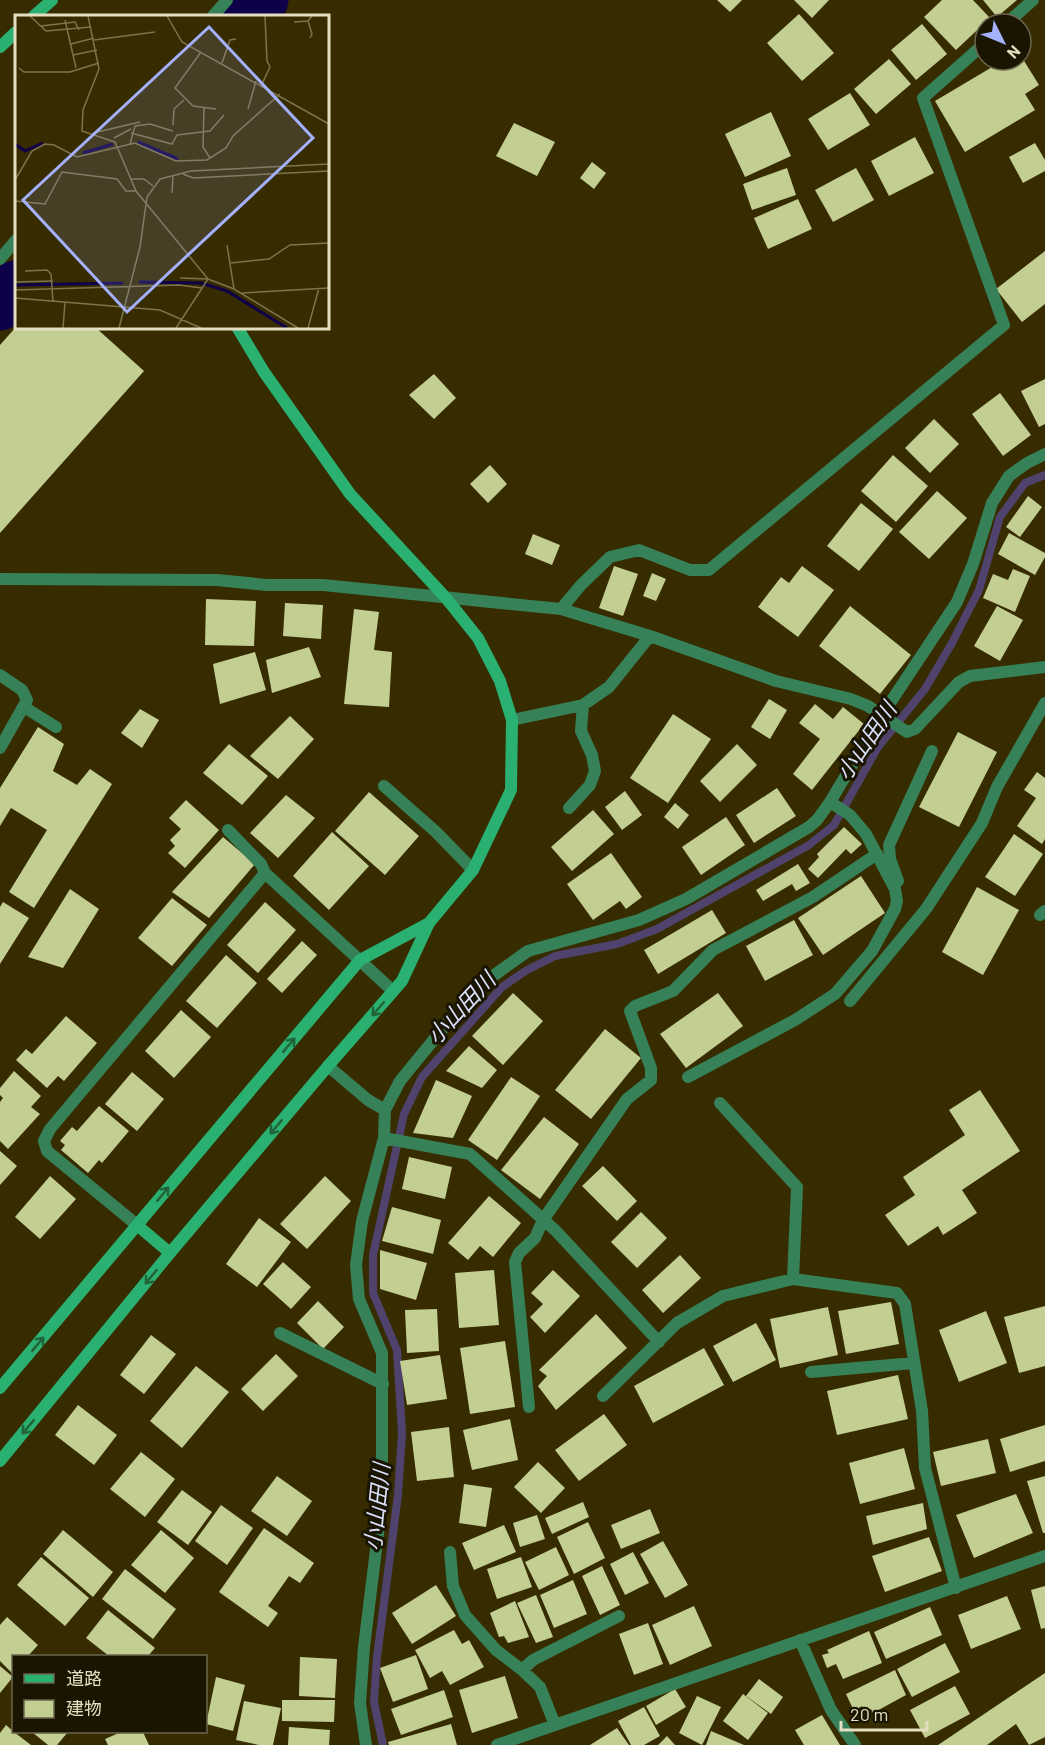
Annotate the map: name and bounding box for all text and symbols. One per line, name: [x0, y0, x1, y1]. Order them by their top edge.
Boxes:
north arrow: [973, 12, 1033, 72]
inset map: [15, 15, 328, 328]
text: N: [1004, 42, 1025, 63]
water label: 小山田川: [830, 695, 902, 784]
water label: 小山田川: [421, 965, 501, 1048]
one-way arrow: [371, 1001, 385, 1016]
one-way arrow: [282, 1037, 295, 1053]
one-way arrow: [270, 1119, 283, 1135]
one-way arrow: [156, 1187, 170, 1202]
one-way arrow: [145, 1268, 158, 1284]
one-way arrow: [31, 1336, 44, 1352]
one-way arrow: [21, 1419, 34, 1435]
water label: 小山田川: [358, 1460, 394, 1552]
legend: [12, 1655, 207, 1733]
text: 道路: [66, 1667, 102, 1689]
scale bar: [841, 1694, 926, 1732]
text: 建物: [66, 1697, 102, 1719]
text: 20 m: [850, 1703, 888, 1725]

